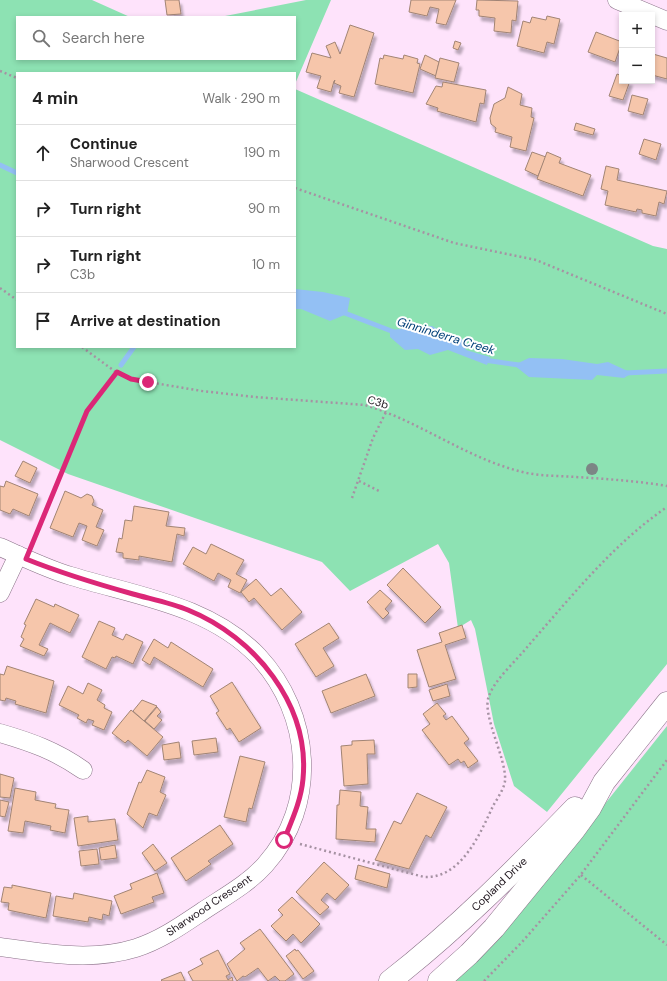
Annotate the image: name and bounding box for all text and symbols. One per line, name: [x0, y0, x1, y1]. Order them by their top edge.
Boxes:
map controls: [619, 12, 655, 84]
button: +: [619, 12, 655, 48]
search box: [16, 16, 296, 60]
icon: search: [30, 27, 52, 49]
text: Search here: [62, 28, 145, 48]
button: −: [619, 48, 655, 84]
text: 4 min: [32, 87, 78, 109]
text: Walk · 290 m: [203, 90, 280, 107]
text: Continue: [70, 134, 138, 154]
icon: ahead: [32, 142, 54, 164]
text: 190 m: [244, 144, 280, 161]
text: Sharwood Crescent: [70, 154, 189, 171]
icon: right: [32, 198, 54, 220]
text: Turn right: [70, 199, 141, 219]
text: 90 m: [248, 200, 280, 217]
text: Turn right: [70, 246, 141, 266]
icon: right: [32, 254, 54, 276]
text: 10 m: [252, 256, 280, 273]
text: C3b: [70, 266, 95, 283]
icon: arrive: [32, 310, 54, 332]
text: Arrive at destination: [70, 311, 221, 331]
water label: Ginninderra Creek: [395, 314, 498, 359]
route end: [139, 373, 157, 391]
street label: C3b: [366, 392, 390, 412]
route start: [275, 831, 293, 849]
street label: Copland Drive: [468, 854, 530, 914]
street label: Sharwood Crescent: [163, 871, 255, 939]

